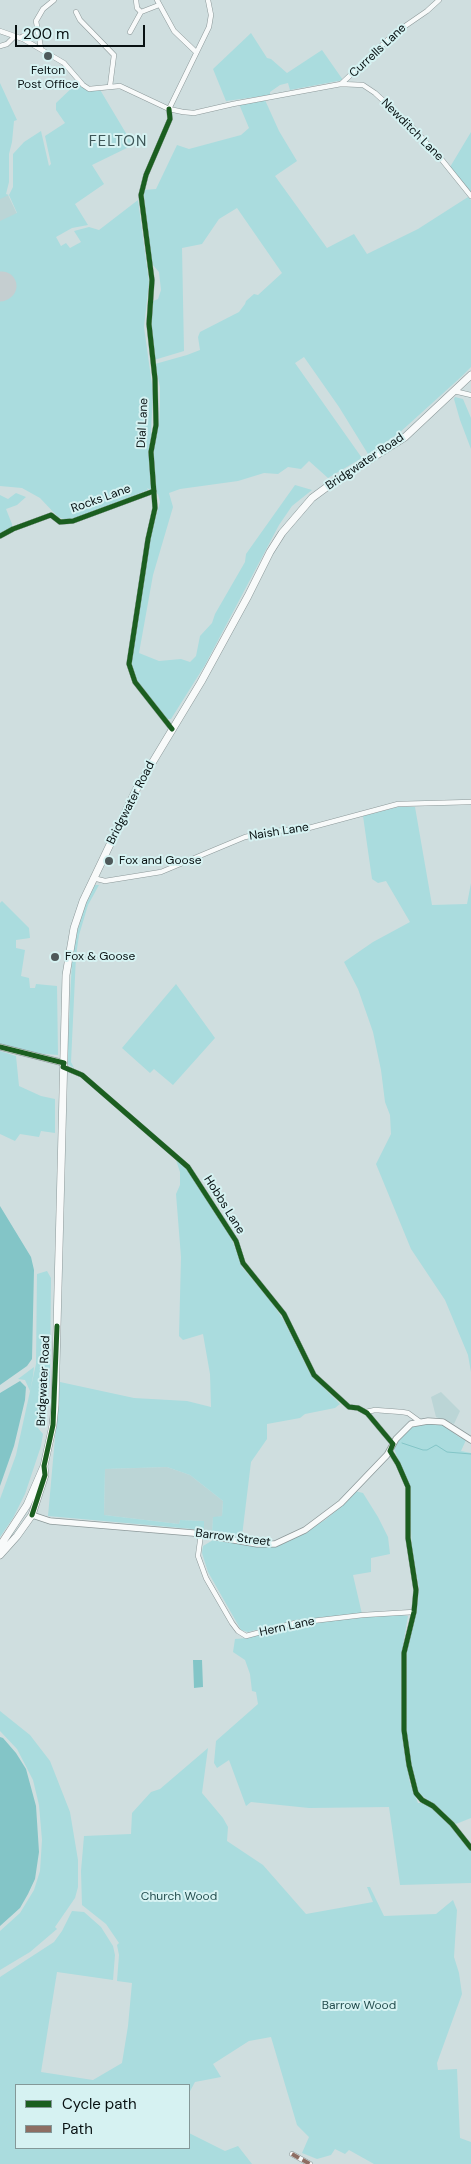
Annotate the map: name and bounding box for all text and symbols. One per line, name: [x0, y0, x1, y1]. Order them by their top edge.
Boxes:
scale bar: [18, 15, 148, 47]
street label: Currells Lane: [347, 21, 409, 81]
text: 200 m: [23, 24, 69, 44]
marker: Felton Post Office: [42, 50, 54, 62]
place label: Felton Post Office: [17, 64, 79, 92]
street label: Newditch Lane: [378, 96, 446, 164]
district label: FELTON: [88, 133, 148, 151]
street label: Dial Lane: [134, 398, 152, 448]
street label: Bridgwater Road: [323, 431, 407, 493]
street label: Rocks Lane: [69, 482, 133, 516]
street label: Bridgwater Road: [104, 759, 158, 847]
street label: Naish Lane: [248, 820, 310, 844]
place label: Fox and Goose: [119, 854, 201, 868]
marker: Fox and Goose: [103, 855, 115, 867]
place label: Fox & Goose: [65, 950, 135, 964]
marker: Fox & Goose: [49, 951, 61, 963]
street label: Hobbs Lane: [200, 1173, 248, 1237]
street label: Bridgwater Road: [34, 1335, 54, 1427]
street label: Barrow Street: [195, 1526, 271, 1550]
street label: Hern Lane: [258, 1614, 316, 1640]
park label: Church Wood: [141, 1890, 217, 1904]
park label: Barrow Wood: [322, 1999, 396, 2013]
legend: [15, 2084, 190, 2149]
text: Cycle path: [62, 2094, 137, 2114]
text: Path: [62, 2119, 93, 2139]

